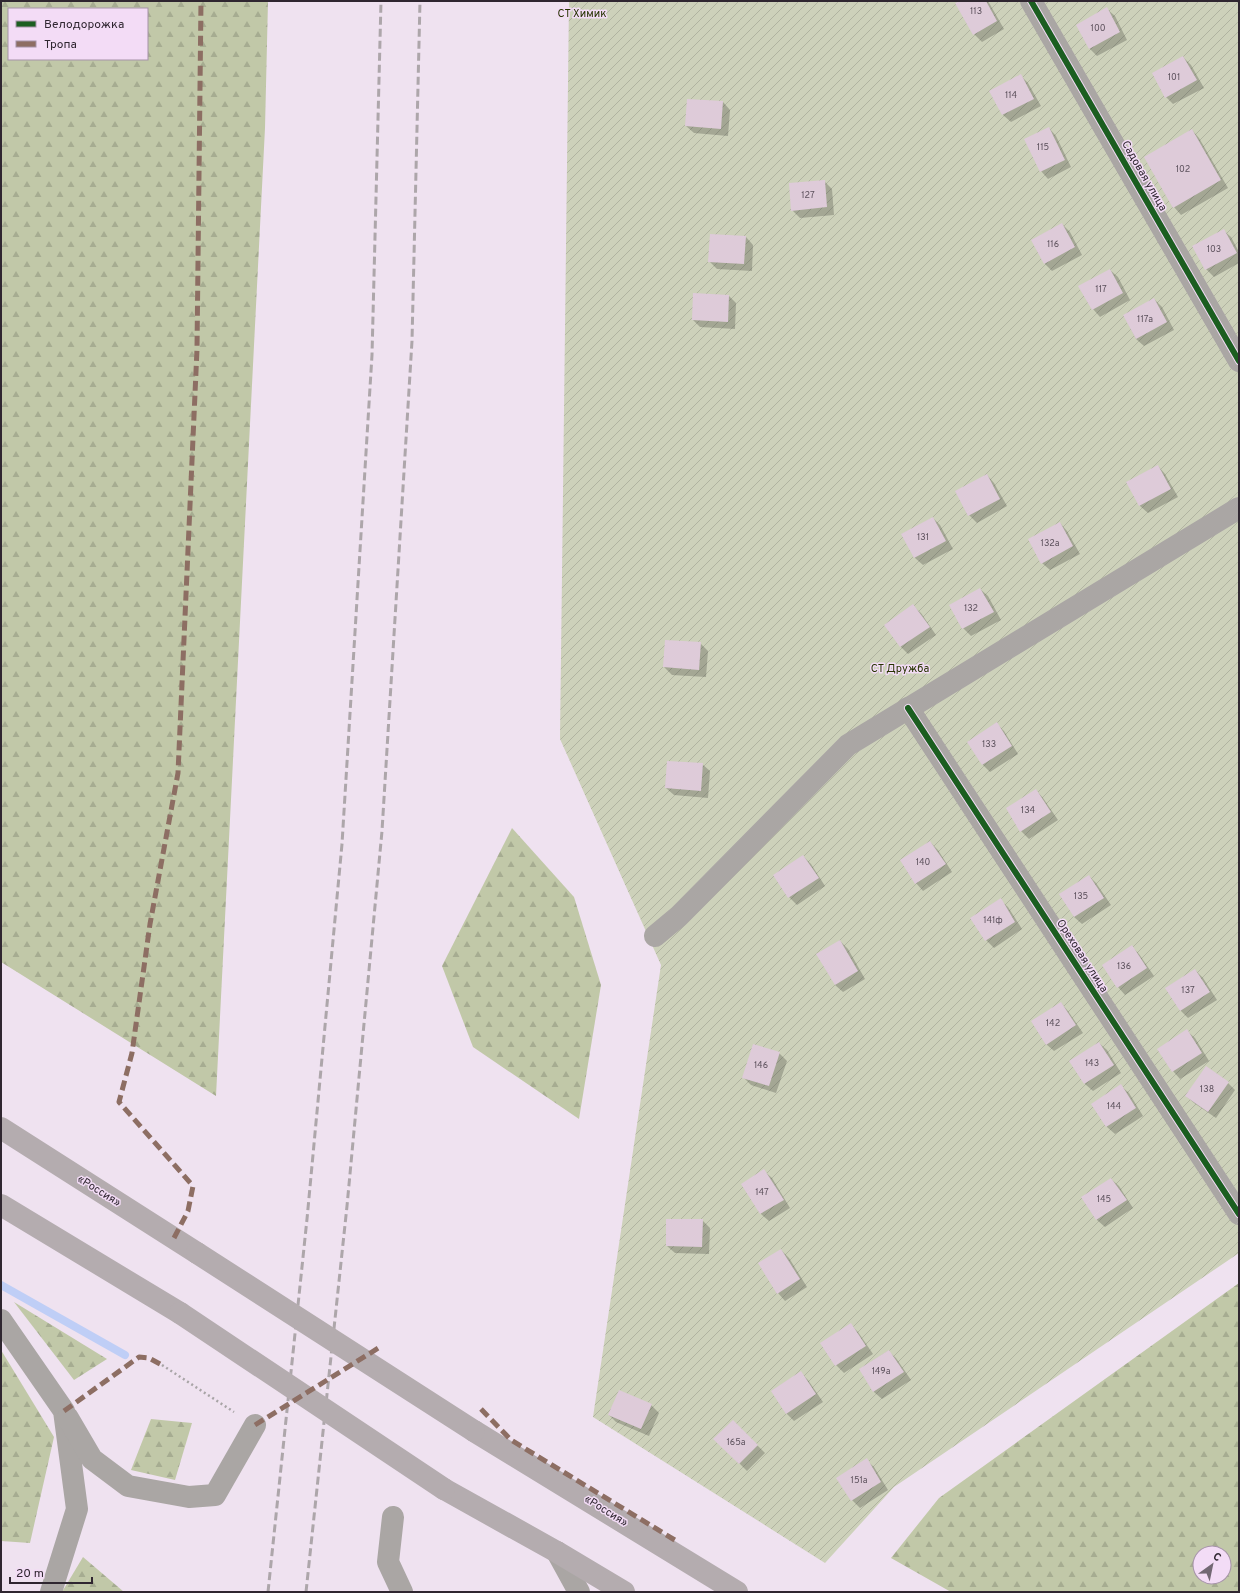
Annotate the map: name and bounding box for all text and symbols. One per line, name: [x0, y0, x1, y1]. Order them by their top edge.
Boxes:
house number: 113: [970, 6, 982, 17]
park label: СТ Химик: [557, 7, 607, 21]
legend: [8, 8, 148, 60]
text: Велодорожка: [44, 17, 124, 33]
house number: 100: [1091, 23, 1106, 34]
text: Тропа: [44, 37, 77, 53]
house number: 101: [1168, 72, 1180, 83]
house number: 114: [1005, 90, 1017, 101]
street label: Садовая улица: [1118, 138, 1170, 214]
house number: 115: [1037, 142, 1049, 153]
house number: 102: [1176, 164, 1190, 175]
house number: 127: [801, 190, 815, 201]
house number: 116: [1047, 239, 1059, 250]
house number: 103: [1207, 244, 1221, 255]
house number: 117: [1095, 284, 1107, 295]
house number: 117а: [1137, 314, 1153, 325]
house number: 131: [917, 532, 929, 543]
house number: 132а: [1041, 538, 1060, 549]
house number: 132: [964, 603, 978, 614]
park label: СТ Дружба: [871, 662, 929, 676]
house number: 133: [982, 739, 996, 750]
house number: 134: [1021, 805, 1036, 816]
house number: 140: [916, 857, 930, 868]
house number: 135: [1074, 891, 1088, 902]
house number: 141ф: [983, 915, 1003, 926]
street label: Ореховая улица: [1053, 917, 1111, 995]
house number: 136: [1117, 961, 1131, 972]
house number: 137: [1181, 985, 1195, 996]
house number: 142: [1046, 1018, 1060, 1029]
house number: 143: [1085, 1058, 1099, 1069]
house number: 146: [754, 1060, 768, 1071]
house number: 138: [1200, 1084, 1214, 1095]
house number: 144: [1107, 1101, 1122, 1112]
street label: «Россия»: [75, 1172, 124, 1210]
house number: 147: [755, 1187, 769, 1198]
house number: 145: [1097, 1194, 1111, 1205]
house number: 149а: [872, 1366, 891, 1377]
house number: 165а: [726, 1437, 746, 1448]
house number: 151а: [851, 1475, 868, 1486]
street label: «Россия»: [582, 1492, 631, 1530]
north arrow: [1192, 1545, 1232, 1585]
text: С: [1210, 1550, 1224, 1565]
scale bar: [10, 1559, 92, 1585]
text: 20 m: [16, 1566, 44, 1582]

